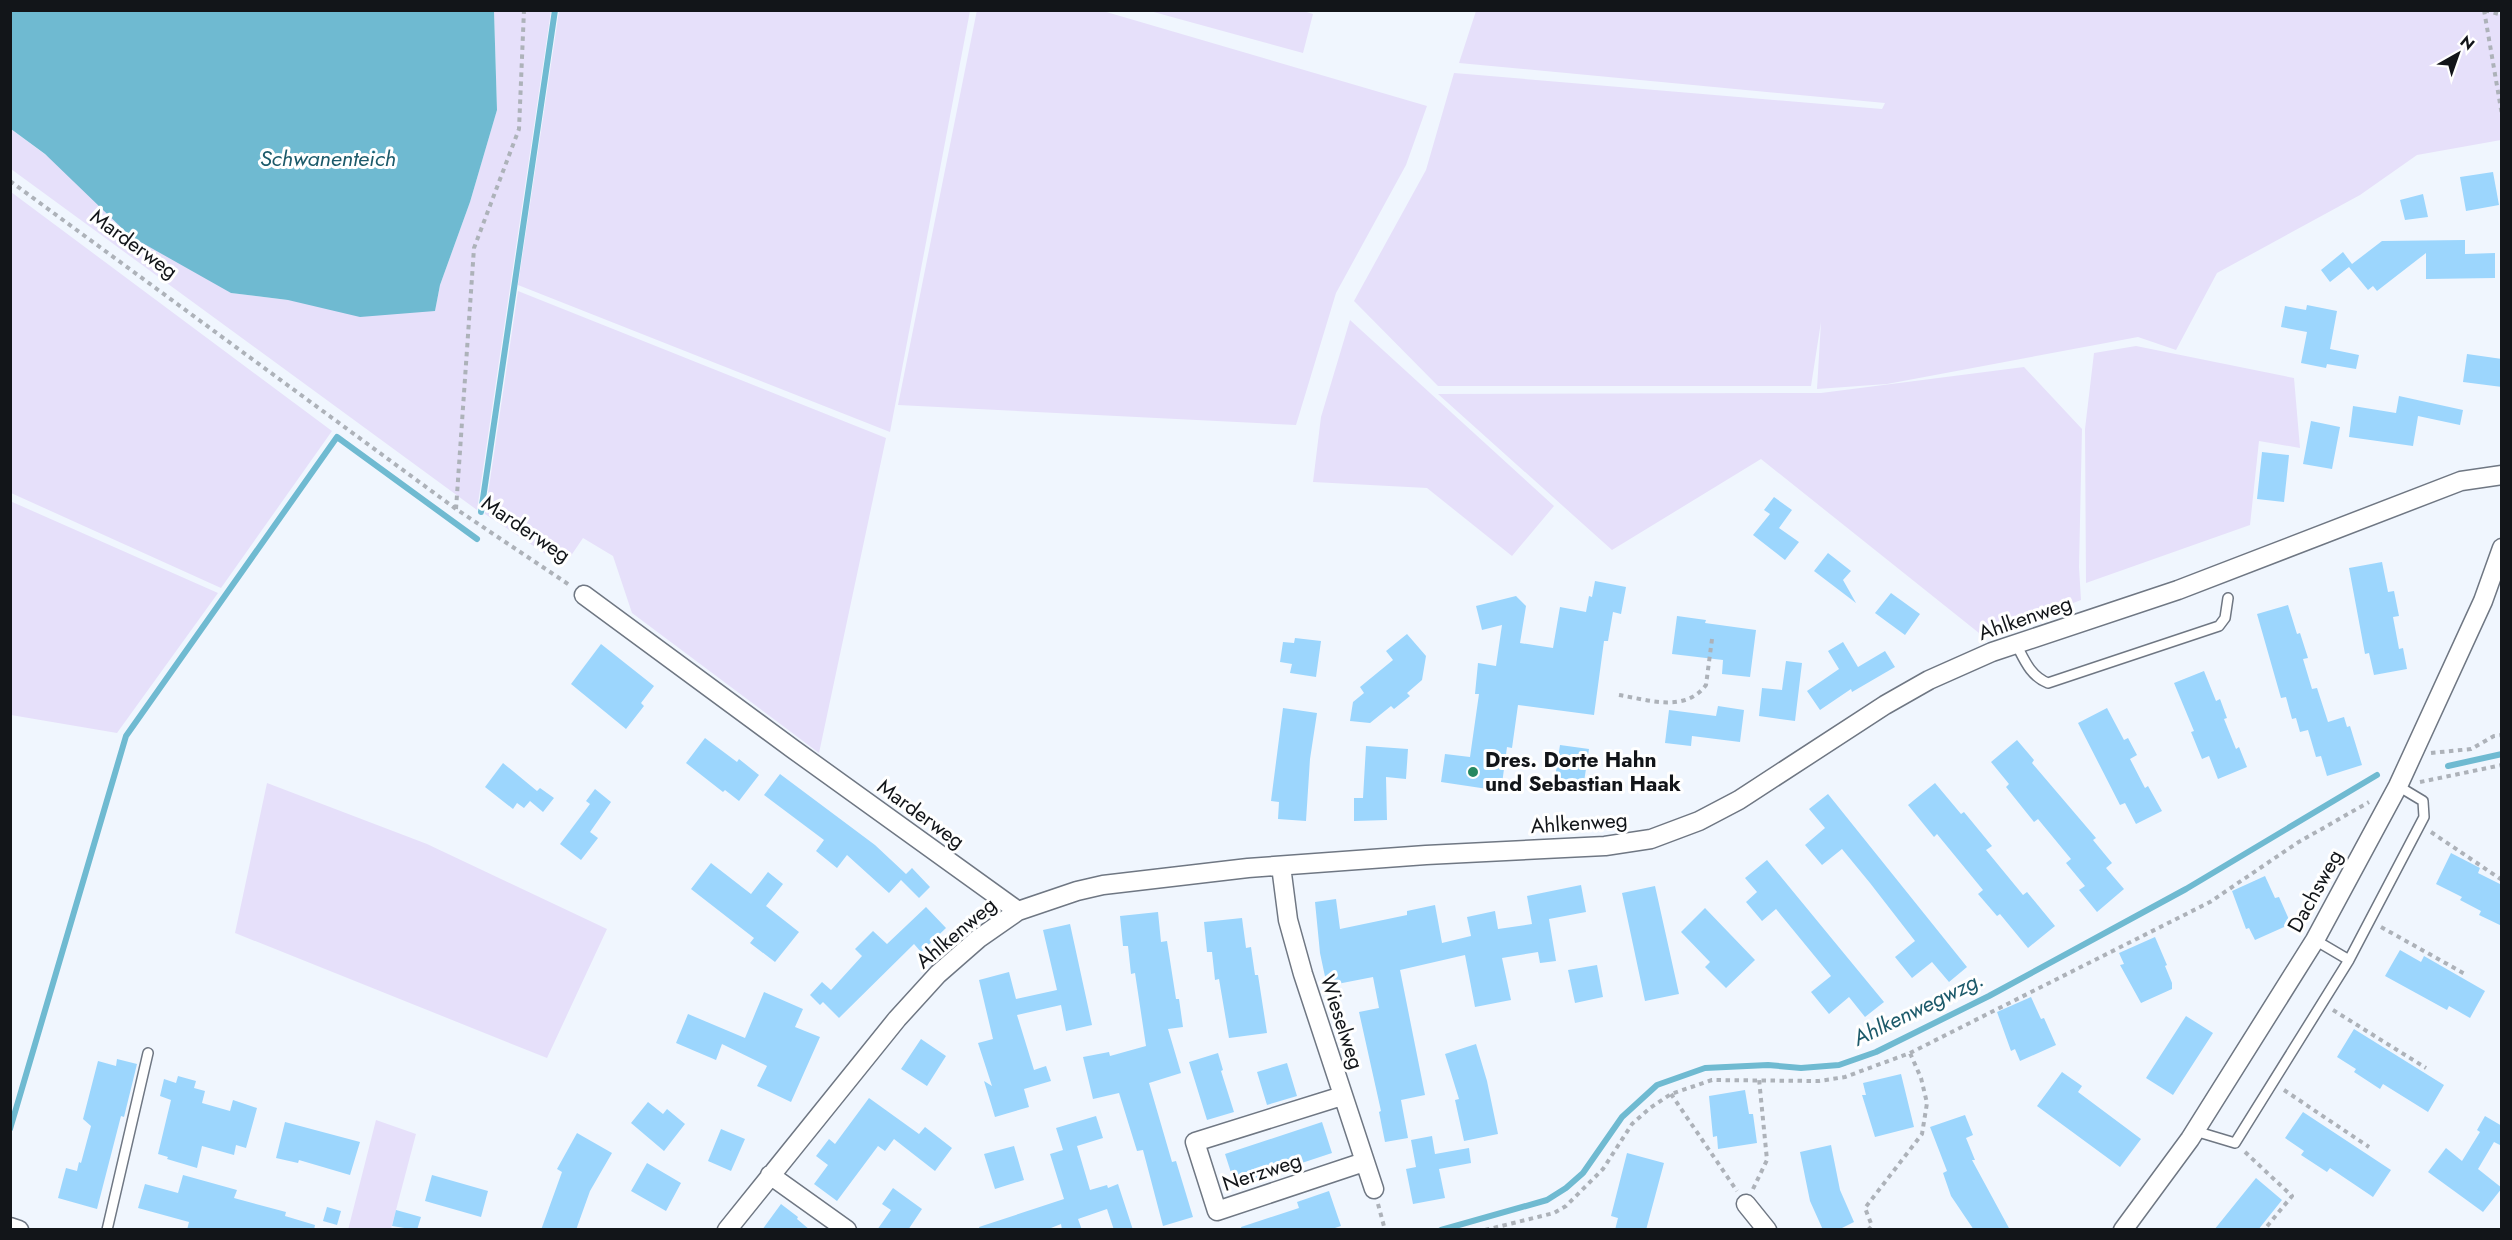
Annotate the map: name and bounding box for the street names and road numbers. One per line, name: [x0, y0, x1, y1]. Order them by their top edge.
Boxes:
street label: Marderweg: [84, 202, 184, 286]
street label: Marderweg: [475, 488, 577, 570]
street label: Ahlkenweg: [1974, 588, 2076, 648]
street label: Marderweg: [871, 772, 971, 856]
street label: Ahlkenweg: [1530, 805, 1628, 841]
street label: Dachsweg: [2280, 844, 2350, 938]
street label: Ahlkenweg: [909, 890, 1003, 976]
street label: Wieselweg: [1313, 971, 1371, 1073]
street label: Nerzweg: [1219, 1145, 1305, 1199]

